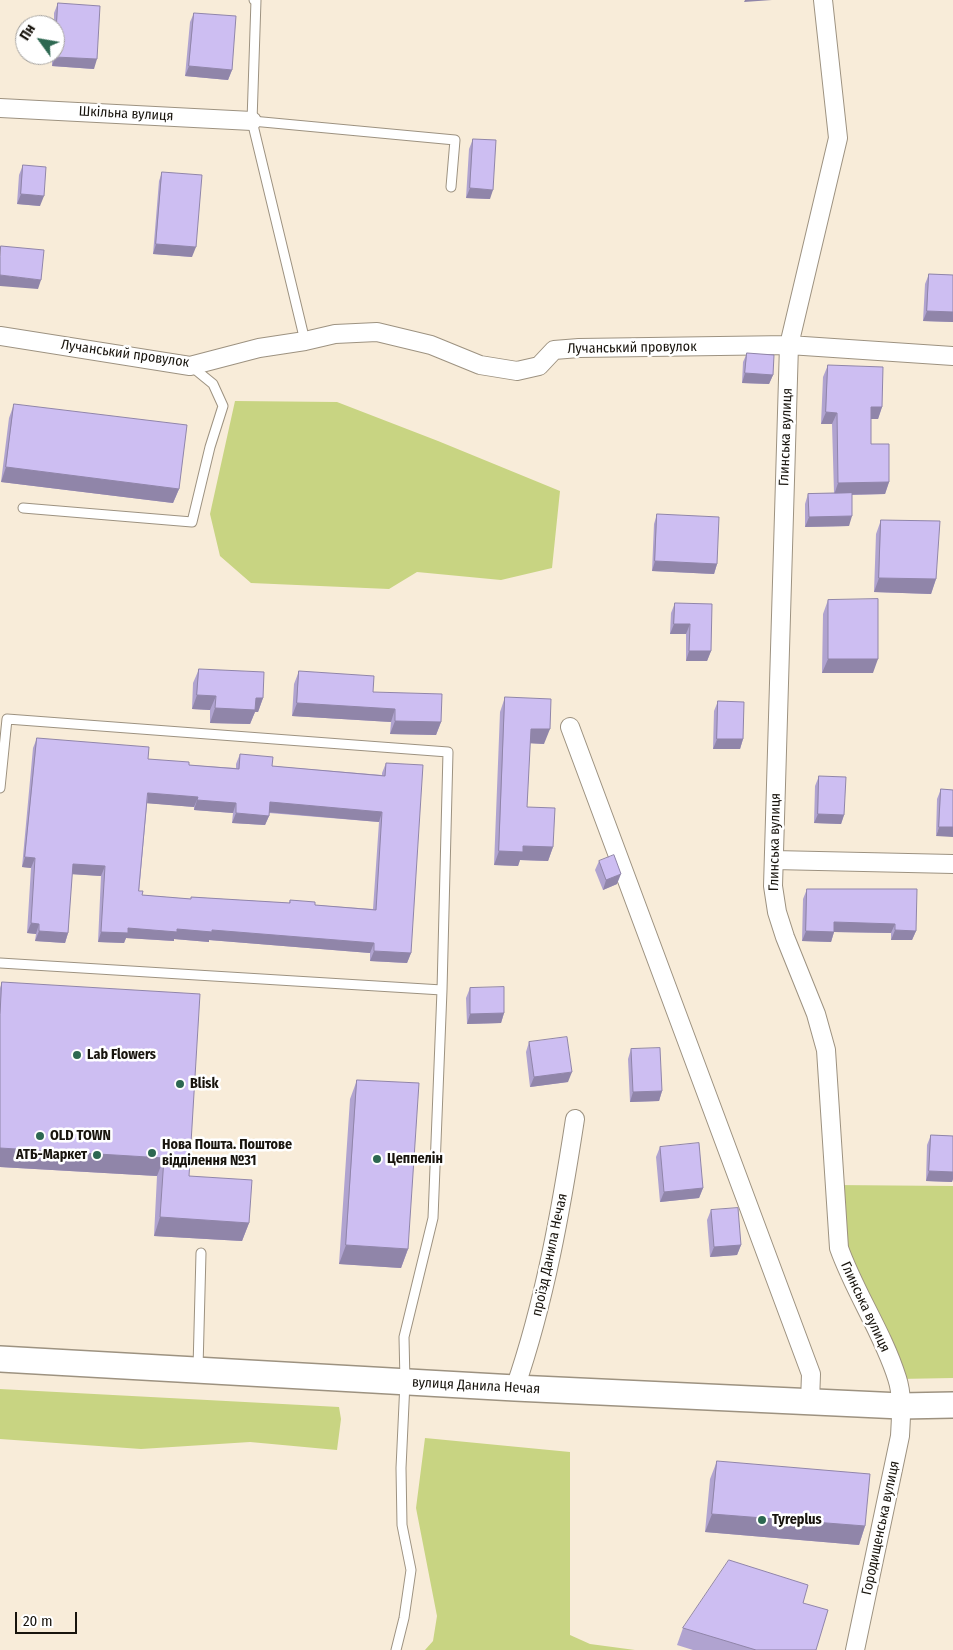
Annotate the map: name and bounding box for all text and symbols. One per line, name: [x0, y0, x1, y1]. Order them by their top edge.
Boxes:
north arrow: [15, 15, 65, 65]
text: Пн: [16, 21, 39, 44]
street label: Шкільна вулиця: [78, 103, 174, 125]
street label: Лучанський провулок: [60, 337, 190, 371]
street label: Лучанський провулок: [567, 338, 697, 358]
street label: Глинська вулиця: [776, 388, 796, 486]
street label: Глинська вулиця: [766, 793, 784, 891]
place label: Lab Flowers: [87, 1047, 156, 1063]
marker: Lab Flowers: [71, 1049, 83, 1061]
place label: Blisk: [190, 1076, 219, 1092]
marker: Blisk: [174, 1078, 186, 1090]
place label: OLD TOWN: [50, 1128, 111, 1144]
marker: OLD TOWN: [34, 1130, 46, 1142]
place label: Нова Пошта. Поштове відділення №31: [162, 1137, 292, 1170]
place label: АТБ-Маркет: [16, 1147, 87, 1163]
marker: Нова Пошта. Поштове відділення №31: [146, 1147, 158, 1159]
marker: АТБ-Маркет: [91, 1149, 103, 1161]
place label: Цеппелін: [387, 1151, 443, 1167]
marker: Цеппелін: [371, 1153, 383, 1165]
street label: проїзд Данила Нечая: [529, 1192, 571, 1318]
street label: Глинська вулиця: [837, 1259, 893, 1355]
street label: вулиця Данила Нечая: [411, 1374, 541, 1398]
street label: Городищенська вулиця: [859, 1459, 903, 1597]
place label: Tyreplus: [772, 1512, 822, 1528]
marker: Tyreplus: [756, 1514, 768, 1526]
scale bar: [18, 1602, 80, 1634]
text: 20 m: [23, 1612, 53, 1630]

